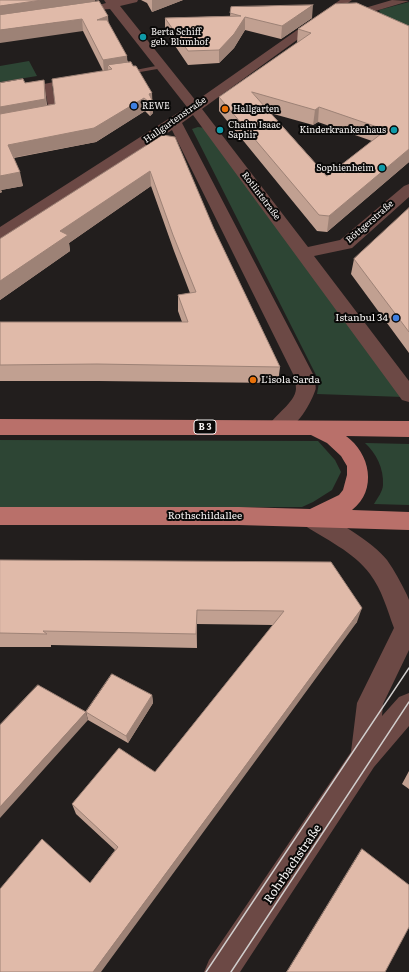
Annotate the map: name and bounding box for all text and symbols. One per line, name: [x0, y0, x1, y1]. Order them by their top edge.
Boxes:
place label: Berta Schiff geb. Blumhof: [151, 27, 208, 48]
marker: Berta Schiff geb. Blumhof: [138, 32, 148, 42]
street label: Hallgartenstraße: [142, 94, 208, 146]
marker: REWE: [129, 101, 139, 111]
place label: REWE: [142, 101, 170, 111]
marker: Hallgarten: [220, 104, 230, 114]
place label: Hallgarten: [233, 104, 280, 114]
place label: Chaim Isaac Saphir: [228, 120, 280, 141]
marker: Chaim Isaac Saphir: [215, 125, 225, 135]
place label: Kinderkrankenhaus: [300, 125, 386, 135]
marker: Kinderkrankenhaus: [389, 125, 399, 135]
place label: Sophienheim: [316, 163, 374, 173]
marker: Sophienheim: [377, 163, 387, 173]
street label: Rotlintstraße: [239, 170, 283, 222]
street label: Böttgerstraße: [344, 198, 396, 246]
place label: Istanbul 34: [335, 312, 388, 324]
marker: Istanbul 34: [391, 313, 401, 323]
place label: L'isola Sarda: [261, 374, 320, 386]
marker: L'isola Sarda: [248, 375, 258, 385]
road number: B 3: [194, 420, 216, 434]
street label: Rothschildallee: [168, 510, 242, 522]
street label: Rohrbachstraße: [261, 822, 325, 906]

